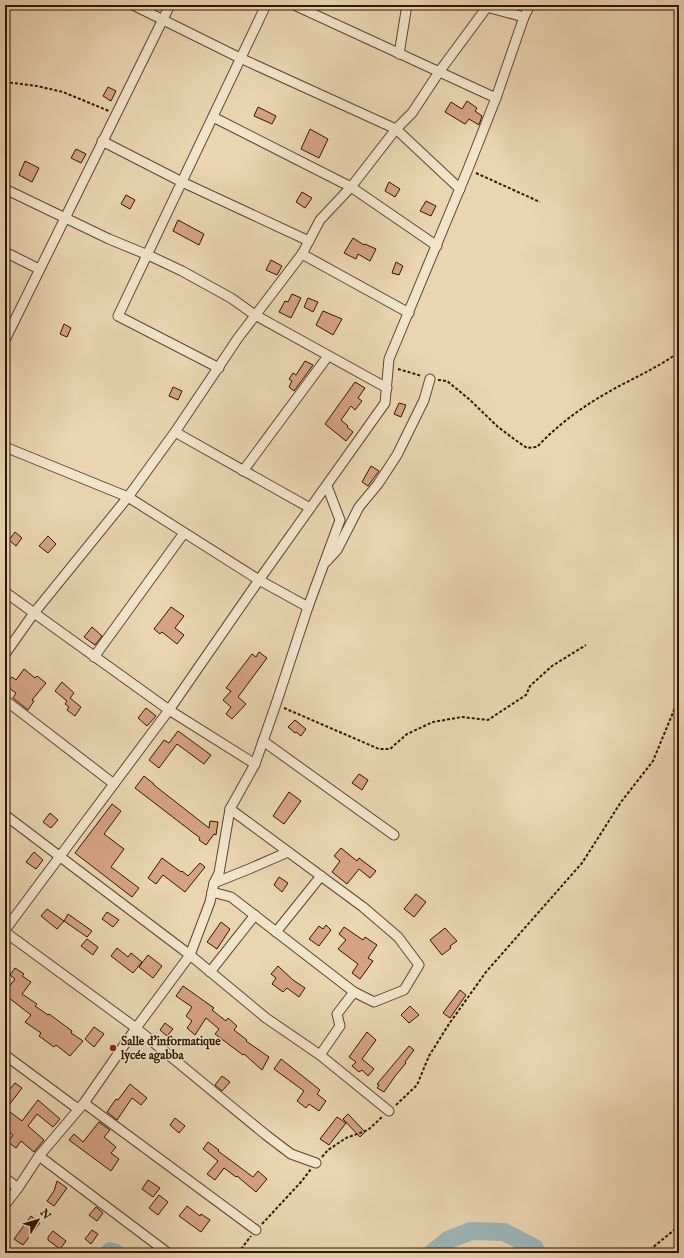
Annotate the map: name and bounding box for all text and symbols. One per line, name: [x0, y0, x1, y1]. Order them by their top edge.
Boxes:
place label: Salle d'informatique lycée agabba: [120, 1034, 221, 1064]
marker: Salle d'informatique lycée agabba: [108, 1043, 118, 1053]
north arrow: [18, 1200, 58, 1240]
text: N: [36, 1206, 54, 1223]

